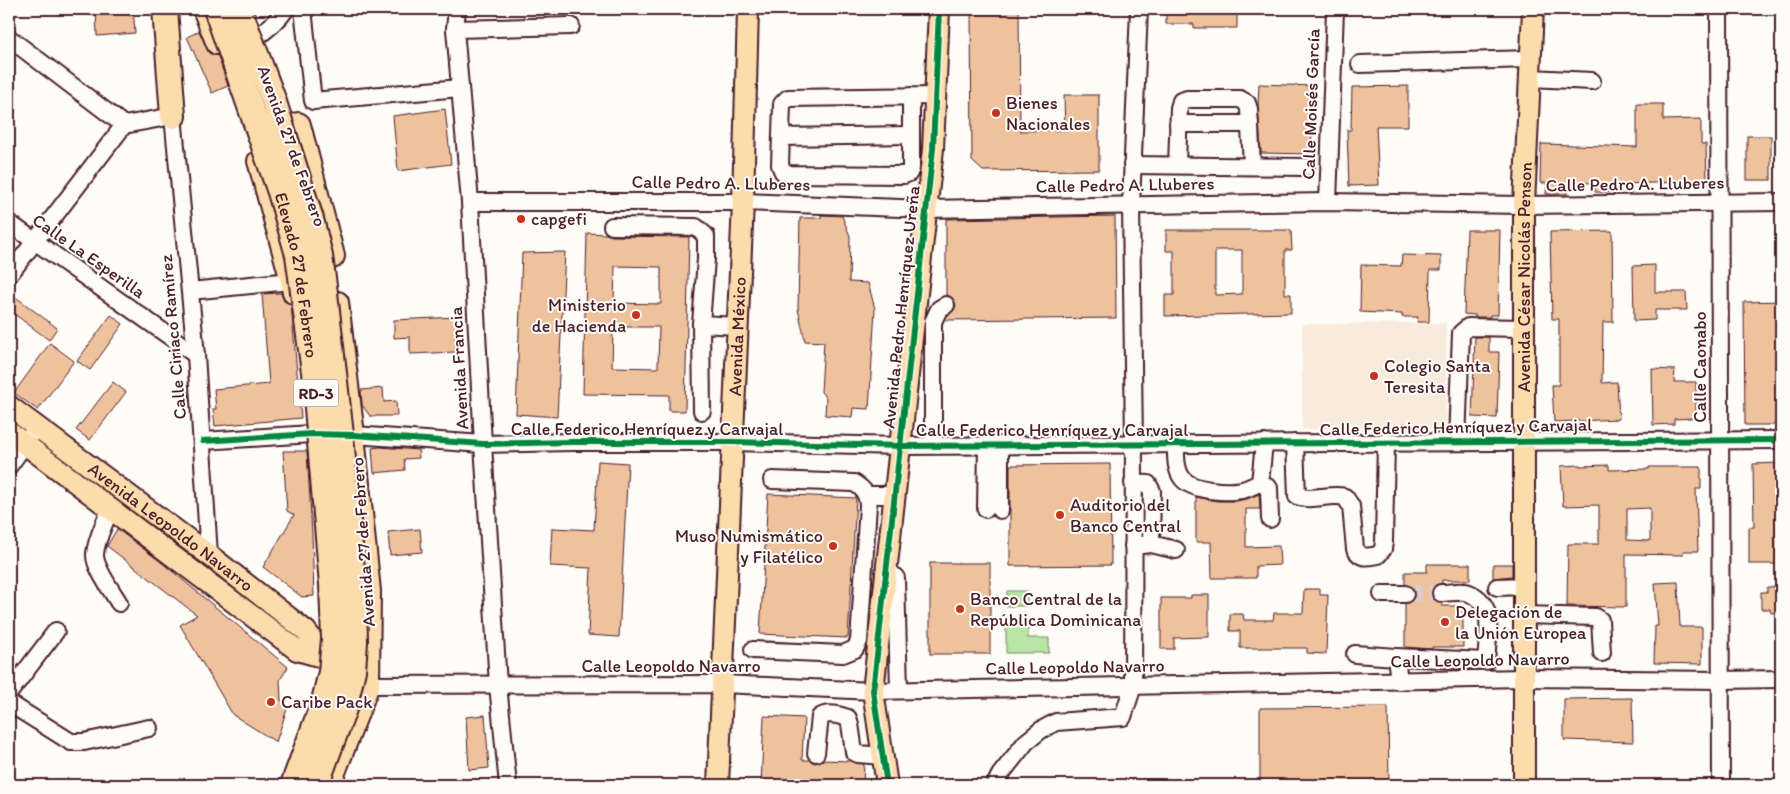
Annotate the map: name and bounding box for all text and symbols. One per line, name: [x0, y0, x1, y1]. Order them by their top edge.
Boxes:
street label: Calle Moisés García: [1297, 27, 1325, 180]
street label: Avenida 27 de Febrero: [253, 62, 331, 230]
place label: Bienes Nacionales: [1006, 92, 1090, 135]
marker: Bienes Nacionales: [990, 107, 1002, 119]
street label: Avenida César Nicolás Penson: [1513, 161, 1537, 392]
street label: Calle Pedro A. Lluberes: [631, 170, 811, 196]
street label: Calle Pedro A. Lluberes: [1545, 171, 1725, 197]
street label: Calle Pedro A. Lluberes: [1035, 172, 1215, 198]
street label: Avenida Pedro Henríquez Ureña: [877, 184, 925, 430]
street label: Elevado 27 de Febrero: [270, 190, 323, 359]
place label: capgefi: [531, 208, 587, 230]
street label: Calle La Esperilla: [28, 209, 150, 304]
marker: capgefi: [515, 213, 527, 225]
street label: Calle Ciriaco Ramírez: [155, 253, 191, 420]
street label: Avenida México: [724, 276, 751, 396]
place label: Ministerio de Hacienda: [532, 294, 626, 337]
street label: Avenida Francia: [445, 305, 473, 430]
marker: Ministerio de Hacienda: [630, 309, 642, 321]
street label: Calle Caonabo: [1689, 311, 1711, 423]
place label: Colegio Santa Teresita: [1384, 355, 1491, 398]
marker: Colegio Santa Teresita: [1368, 370, 1380, 382]
road number: RD-3: [294, 379, 338, 406]
street label: Calle Federico Henríquez y Carvajal: [1319, 414, 1593, 440]
street label: Calle Federico Henríquez y Carvajal: [511, 418, 783, 440]
street label: Calle Federico Henríquez y Carvajal: [916, 419, 1188, 441]
street label: Avenida 27 de Febrero: [346, 457, 380, 627]
street label: Avenida Leopoldo Navarro: [84, 458, 258, 596]
place label: Auditorio del Banco Central: [1070, 494, 1181, 537]
marker: Auditorio del Banco Central: [1054, 509, 1066, 521]
place label: Muso Numismático y Filatélico: [675, 525, 823, 568]
marker: Muso Numismático y Filatélico: [827, 540, 839, 552]
place label: Banco Central de la República Dominicana: [970, 588, 1141, 631]
place label: Delegación de la Unión Europea: [1455, 601, 1587, 644]
marker: Banco Central de la República Dominicana: [954, 603, 966, 615]
marker: Delegación de la Unión Europea: [1439, 616, 1451, 628]
street label: Calle Leopoldo Navarro: [1390, 647, 1570, 673]
street label: Calle Leopoldo Navarro: [985, 654, 1165, 680]
street label: Calle Leopoldo Navarro: [581, 655, 761, 677]
place label: Caribe Pack: [281, 691, 373, 713]
marker: Caribe Pack: [265, 696, 277, 708]

